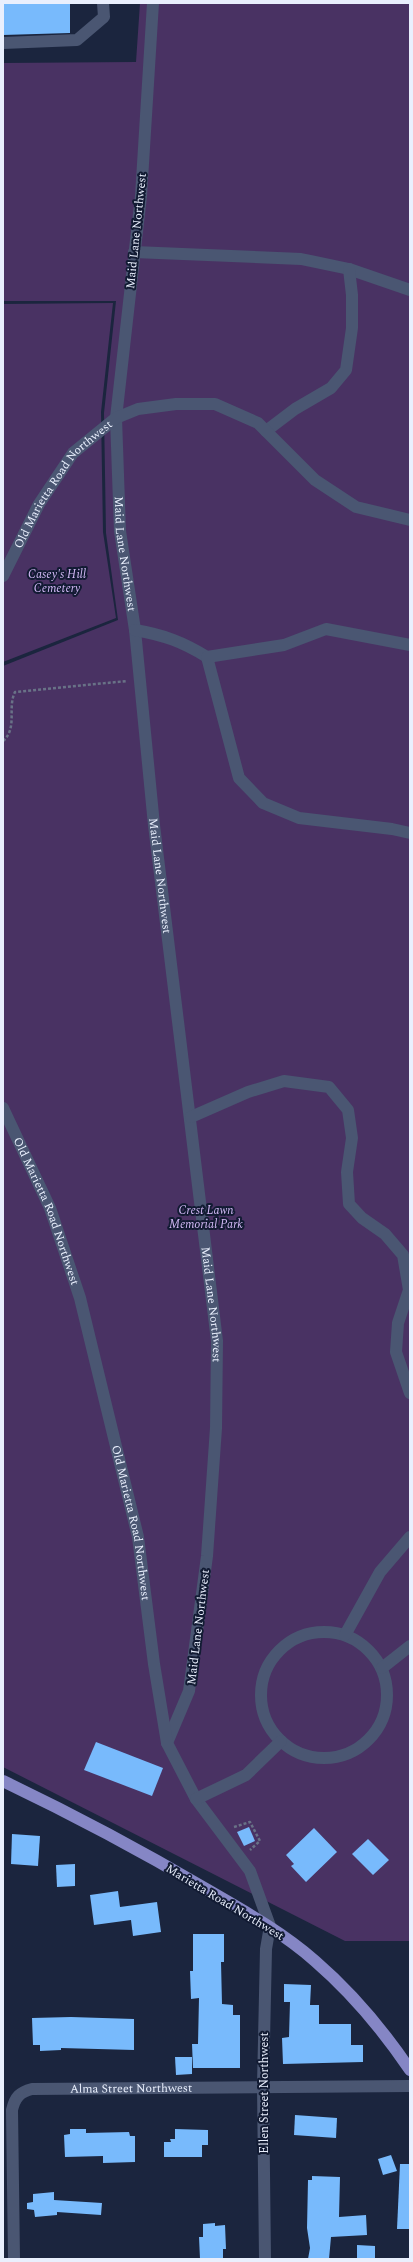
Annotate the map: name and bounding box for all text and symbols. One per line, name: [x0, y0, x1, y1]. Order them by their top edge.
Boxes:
street label: Maid Lane Northwest: [121, 172, 152, 290]
street label: Old Marietta Road Northwest: [9, 415, 117, 552]
street label: Maid Lane Northwest: [109, 496, 141, 613]
park label: Casey's Hill Cemetery: [28, 565, 86, 598]
street label: Maid Lane Northwest: [143, 817, 176, 935]
street label: Old Marietta Road Northwest: [8, 1134, 84, 1288]
park label: Crest Lawn Memorial Park: [169, 1201, 243, 1234]
street label: Maid Lane Northwest: [196, 1246, 226, 1363]
street label: Old Marietta Road Northwest: [106, 1443, 155, 1602]
street label: Maid Lane Northwest: [182, 1568, 215, 1686]
street label: Marietta Road Northwest: [162, 1859, 288, 1945]
street label: Ellen Street Northwest: [255, 2032, 274, 2154]
street label: Alma Street Northwest: [70, 2079, 192, 2099]

